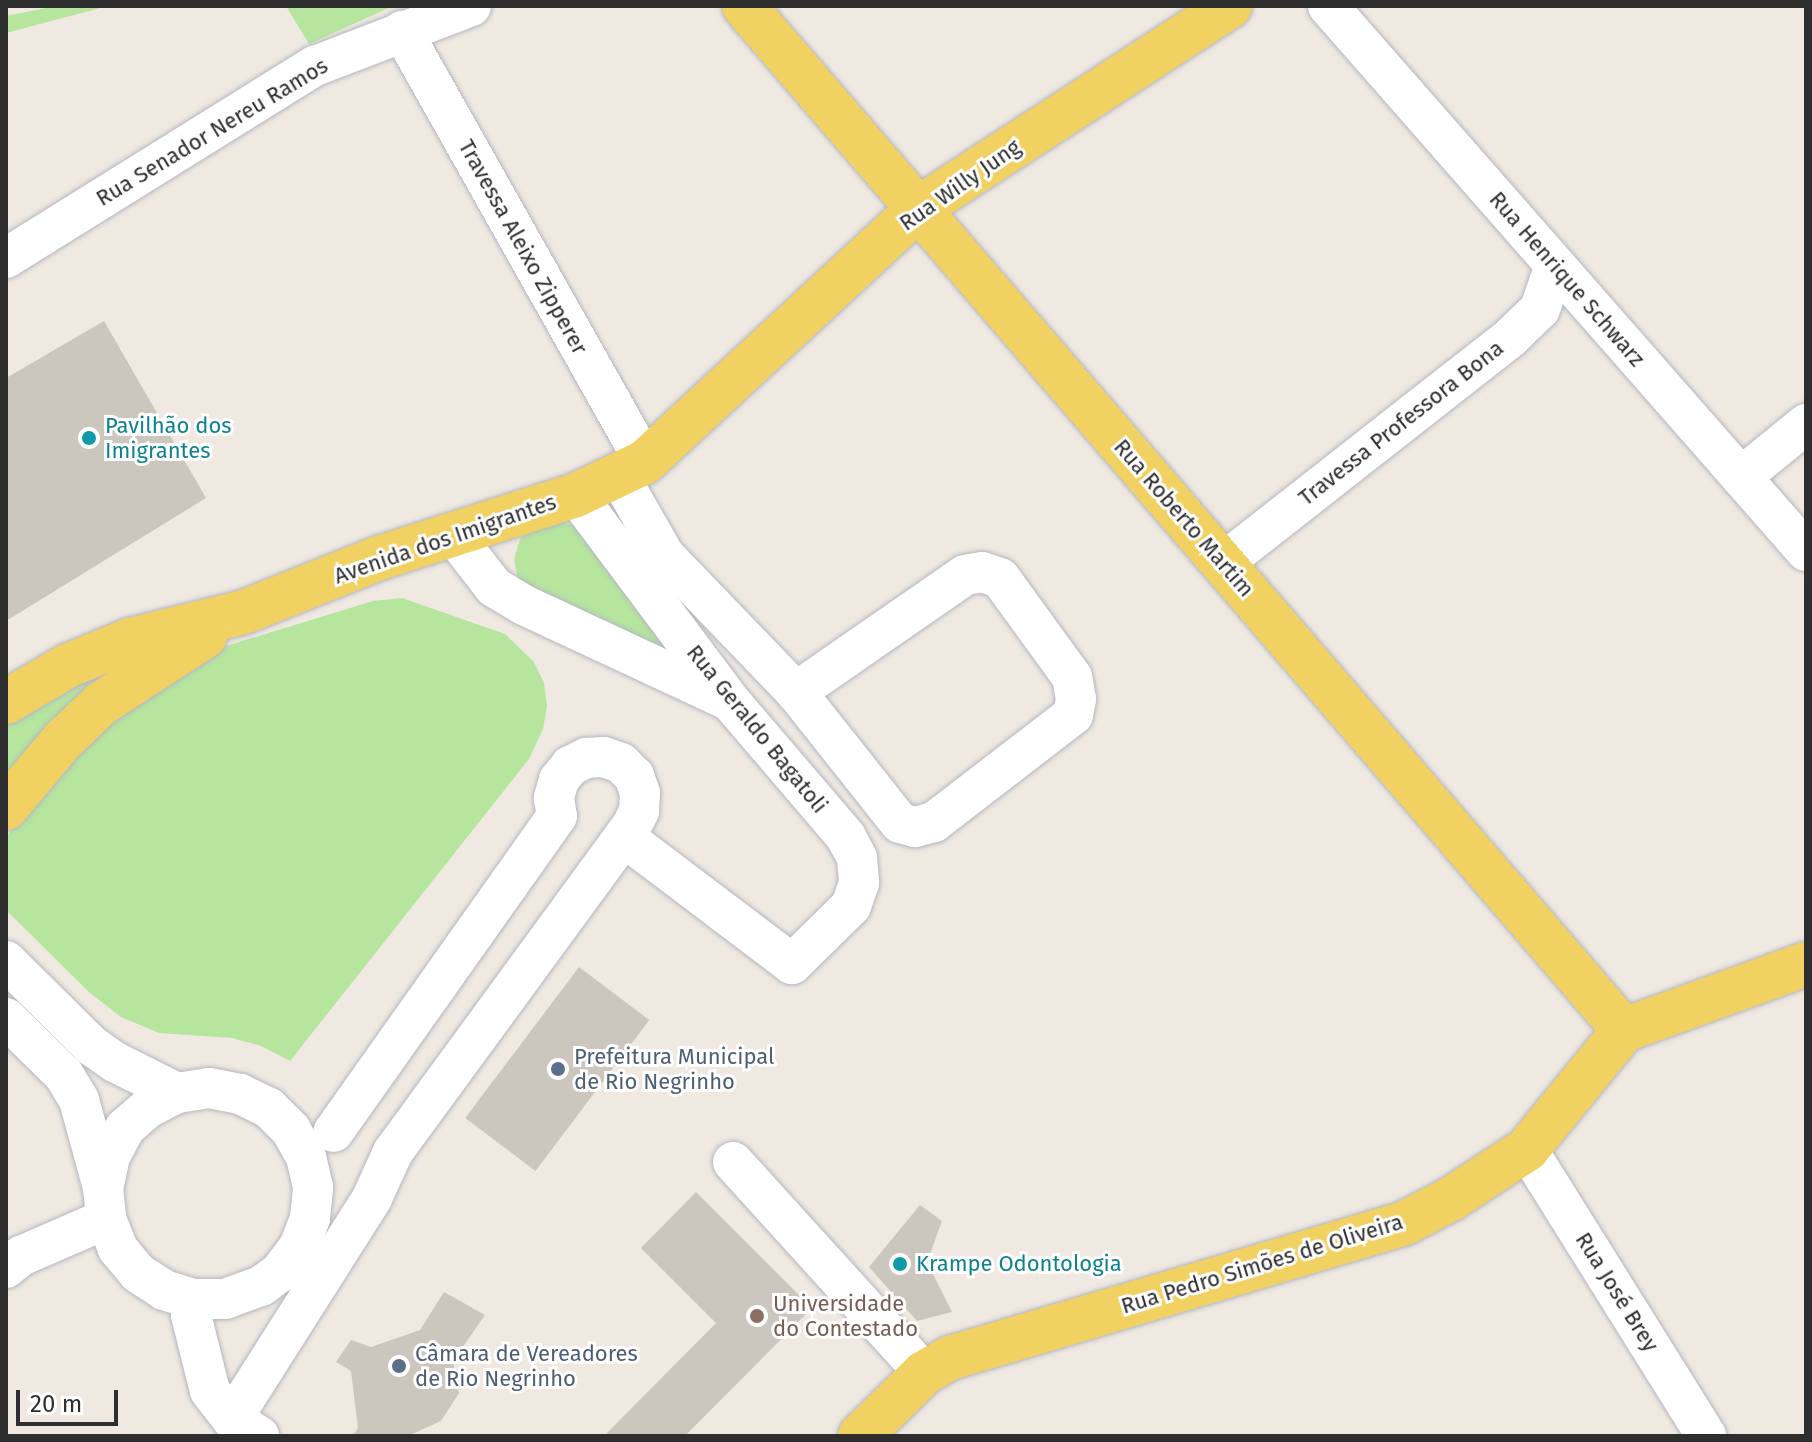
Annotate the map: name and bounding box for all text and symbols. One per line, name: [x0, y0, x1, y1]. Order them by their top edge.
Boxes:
street label: Rua Senador Nereu Ramos: [91, 52, 333, 212]
street label: Rua Willy Jung: [894, 134, 1026, 236]
street label: Travessa Aleixo Zipperer: [453, 135, 593, 359]
street label: Rua Henrique Schwarz: [1484, 186, 1650, 372]
street label: Travessa Professora Bona: [1293, 335, 1509, 511]
place label: Pavilhão dos Imigrantes: [105, 412, 231, 464]
marker: Pavilhão dos Imigrantes: [80, 429, 98, 447]
street label: Rua Roberto Martim: [1108, 434, 1260, 602]
street label: Avenida dos Imigrantes: [331, 489, 559, 589]
street label: Rua Geraldo Bagatoli: [681, 640, 833, 818]
place label: Prefeitura Municipal de Rio Negrinho: [574, 1043, 775, 1094]
marker: Prefeitura Municipal de Rio Negrinho: [549, 1060, 567, 1078]
street label: Rua Pedro Simões de Oliveira: [1118, 1209, 1406, 1319]
street label: Rua José Brey: [1570, 1228, 1664, 1356]
place label: Krampe Odontologia: [916, 1251, 1122, 1277]
marker: Krampe Odontologia: [891, 1255, 909, 1273]
place label: Universidade do Contestado: [773, 1290, 918, 1342]
marker: Universidade do Contestado: [748, 1307, 766, 1325]
place label: Câmara de Vereadores de Rio Negrinho: [415, 1340, 638, 1392]
marker: Câmara de Vereadores de Rio Negrinho: [390, 1357, 408, 1375]
scale bar: [20, 1374, 122, 1424]
text: 20 m: [30, 1390, 82, 1418]

